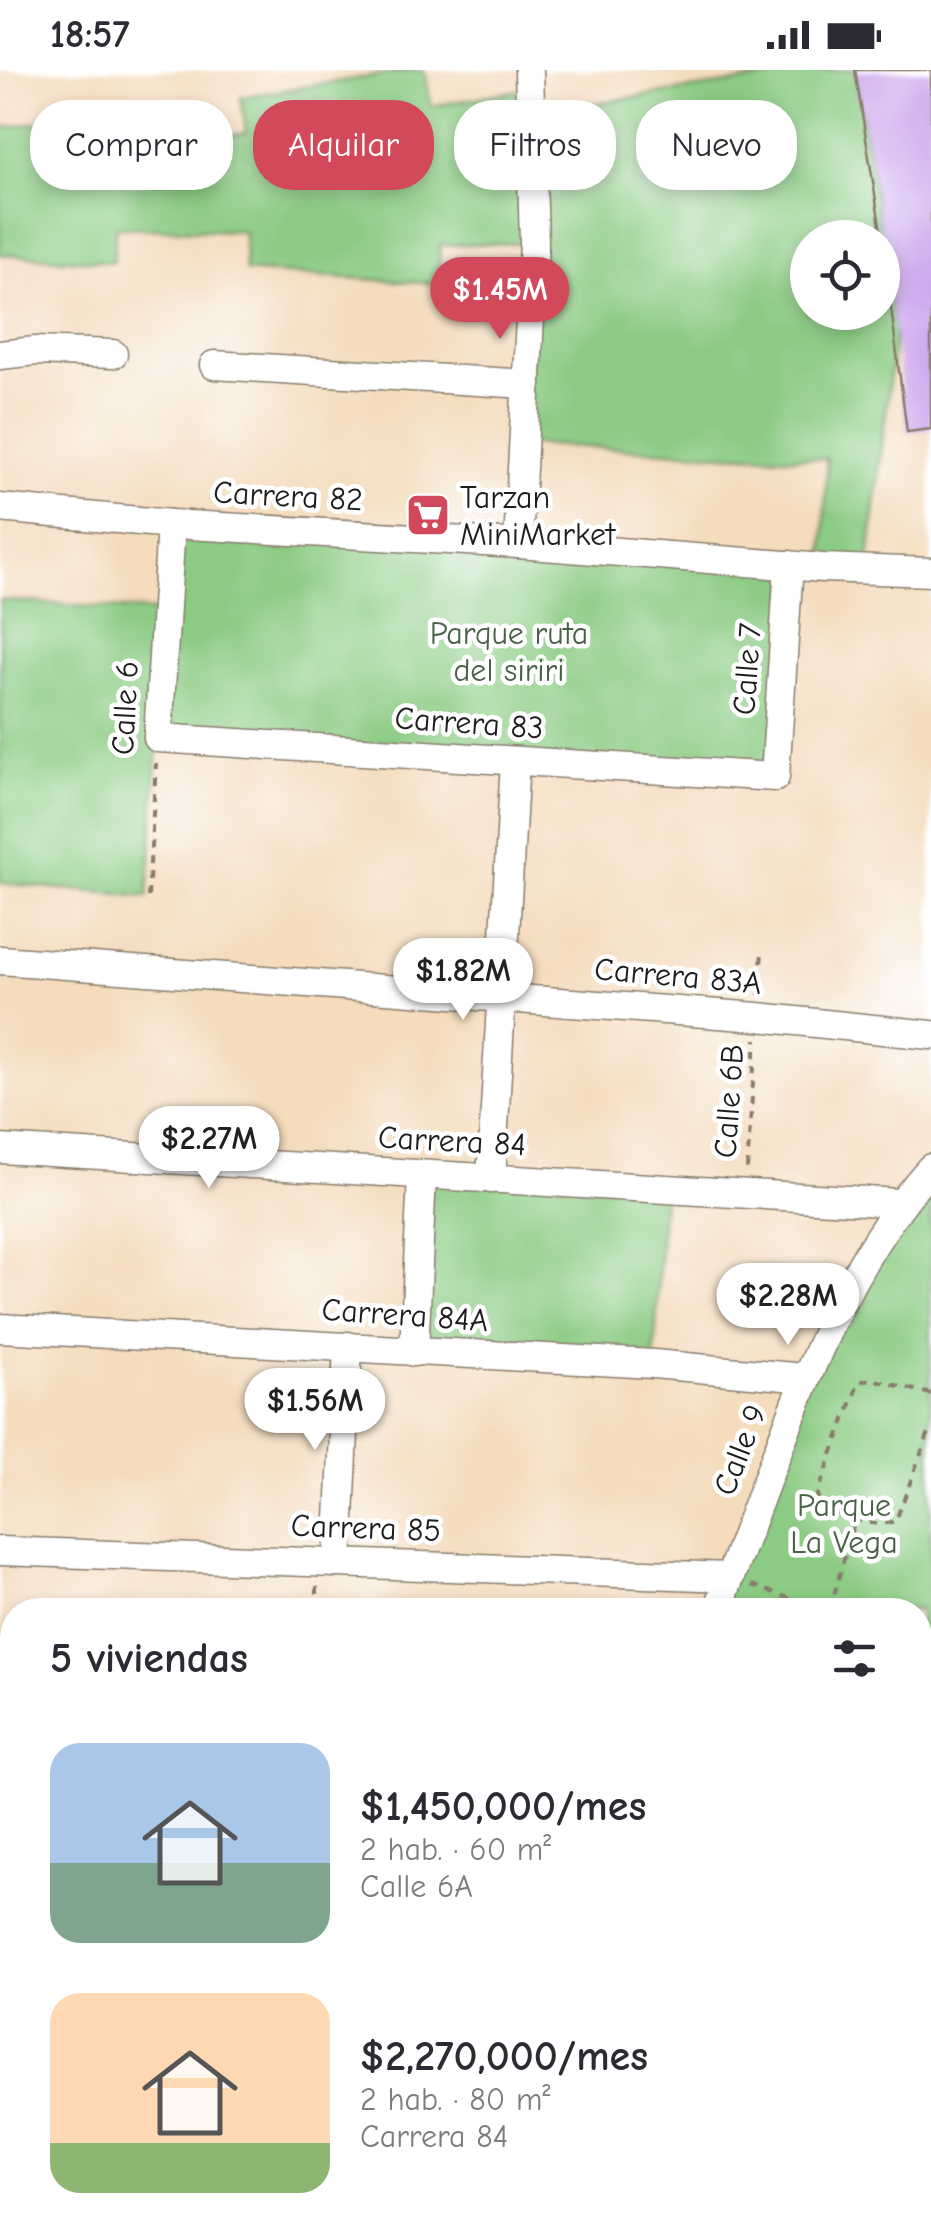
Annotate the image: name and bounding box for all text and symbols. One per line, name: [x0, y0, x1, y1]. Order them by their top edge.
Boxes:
text: 18:57: [50, 13, 130, 57]
chip: Comprar: [30, 100, 233, 190]
chip: Alquilar: [253, 100, 434, 190]
chip: Filtros: [454, 100, 616, 190]
chip: Nuevo: [636, 100, 797, 190]
map controls: [790, 220, 900, 330]
button: locate: [790, 220, 900, 330]
pin: $1.45M: [419, 257, 581, 342]
text: $1.45M: [452, 271, 548, 308]
street label: Carrera 82: [212, 474, 364, 518]
place label: Tarzan MiniMarket: [460, 479, 616, 553]
supermarket icon: Tarzan MiniMarket: [405, 492, 451, 538]
park label: Parque ruta del siriri: [430, 615, 588, 689]
street label: Calle 7: [725, 622, 769, 716]
street label: Calle 6: [104, 660, 146, 756]
street label: Carrera 83: [393, 699, 545, 747]
pin: $1.82M: [382, 938, 544, 1023]
street label: Carrera 83A: [593, 950, 763, 1002]
text: $1.82M: [415, 952, 511, 989]
street label: Calle 6B: [707, 1043, 751, 1159]
pin: $2.27M: [128, 1106, 290, 1191]
street label: Carrera 84: [377, 1119, 527, 1163]
text: $2.27M: [161, 1120, 257, 1157]
pin: $2.28M: [707, 1263, 869, 1348]
text: $2.28M: [738, 1277, 838, 1314]
street label: Carrera 84A: [320, 1291, 490, 1339]
pin: $1.56M: [234, 1368, 396, 1453]
text: $1.56M: [266, 1382, 364, 1419]
street label: Calle 9: [706, 1400, 774, 1500]
park label: Parque La Vega: [790, 1487, 898, 1561]
street label: Carrera 85: [290, 1507, 442, 1549]
icon: filters: [827, 1631, 882, 1686]
text: 5 viviendas: [50, 1634, 248, 1683]
text: $1,450,000/mes: [360, 1782, 646, 1831]
icon: home: [130, 1783, 250, 1903]
text: 2 hab. · 60 m²: [360, 1831, 551, 1868]
text: Calle 6A: [360, 1868, 473, 1905]
text: $2,270,000/mes: [360, 2032, 648, 2081]
icon: home: [130, 2033, 250, 2153]
text: 2 hab. · 80 m²: [360, 2081, 550, 2118]
text: Carrera 84: [360, 2118, 508, 2155]

